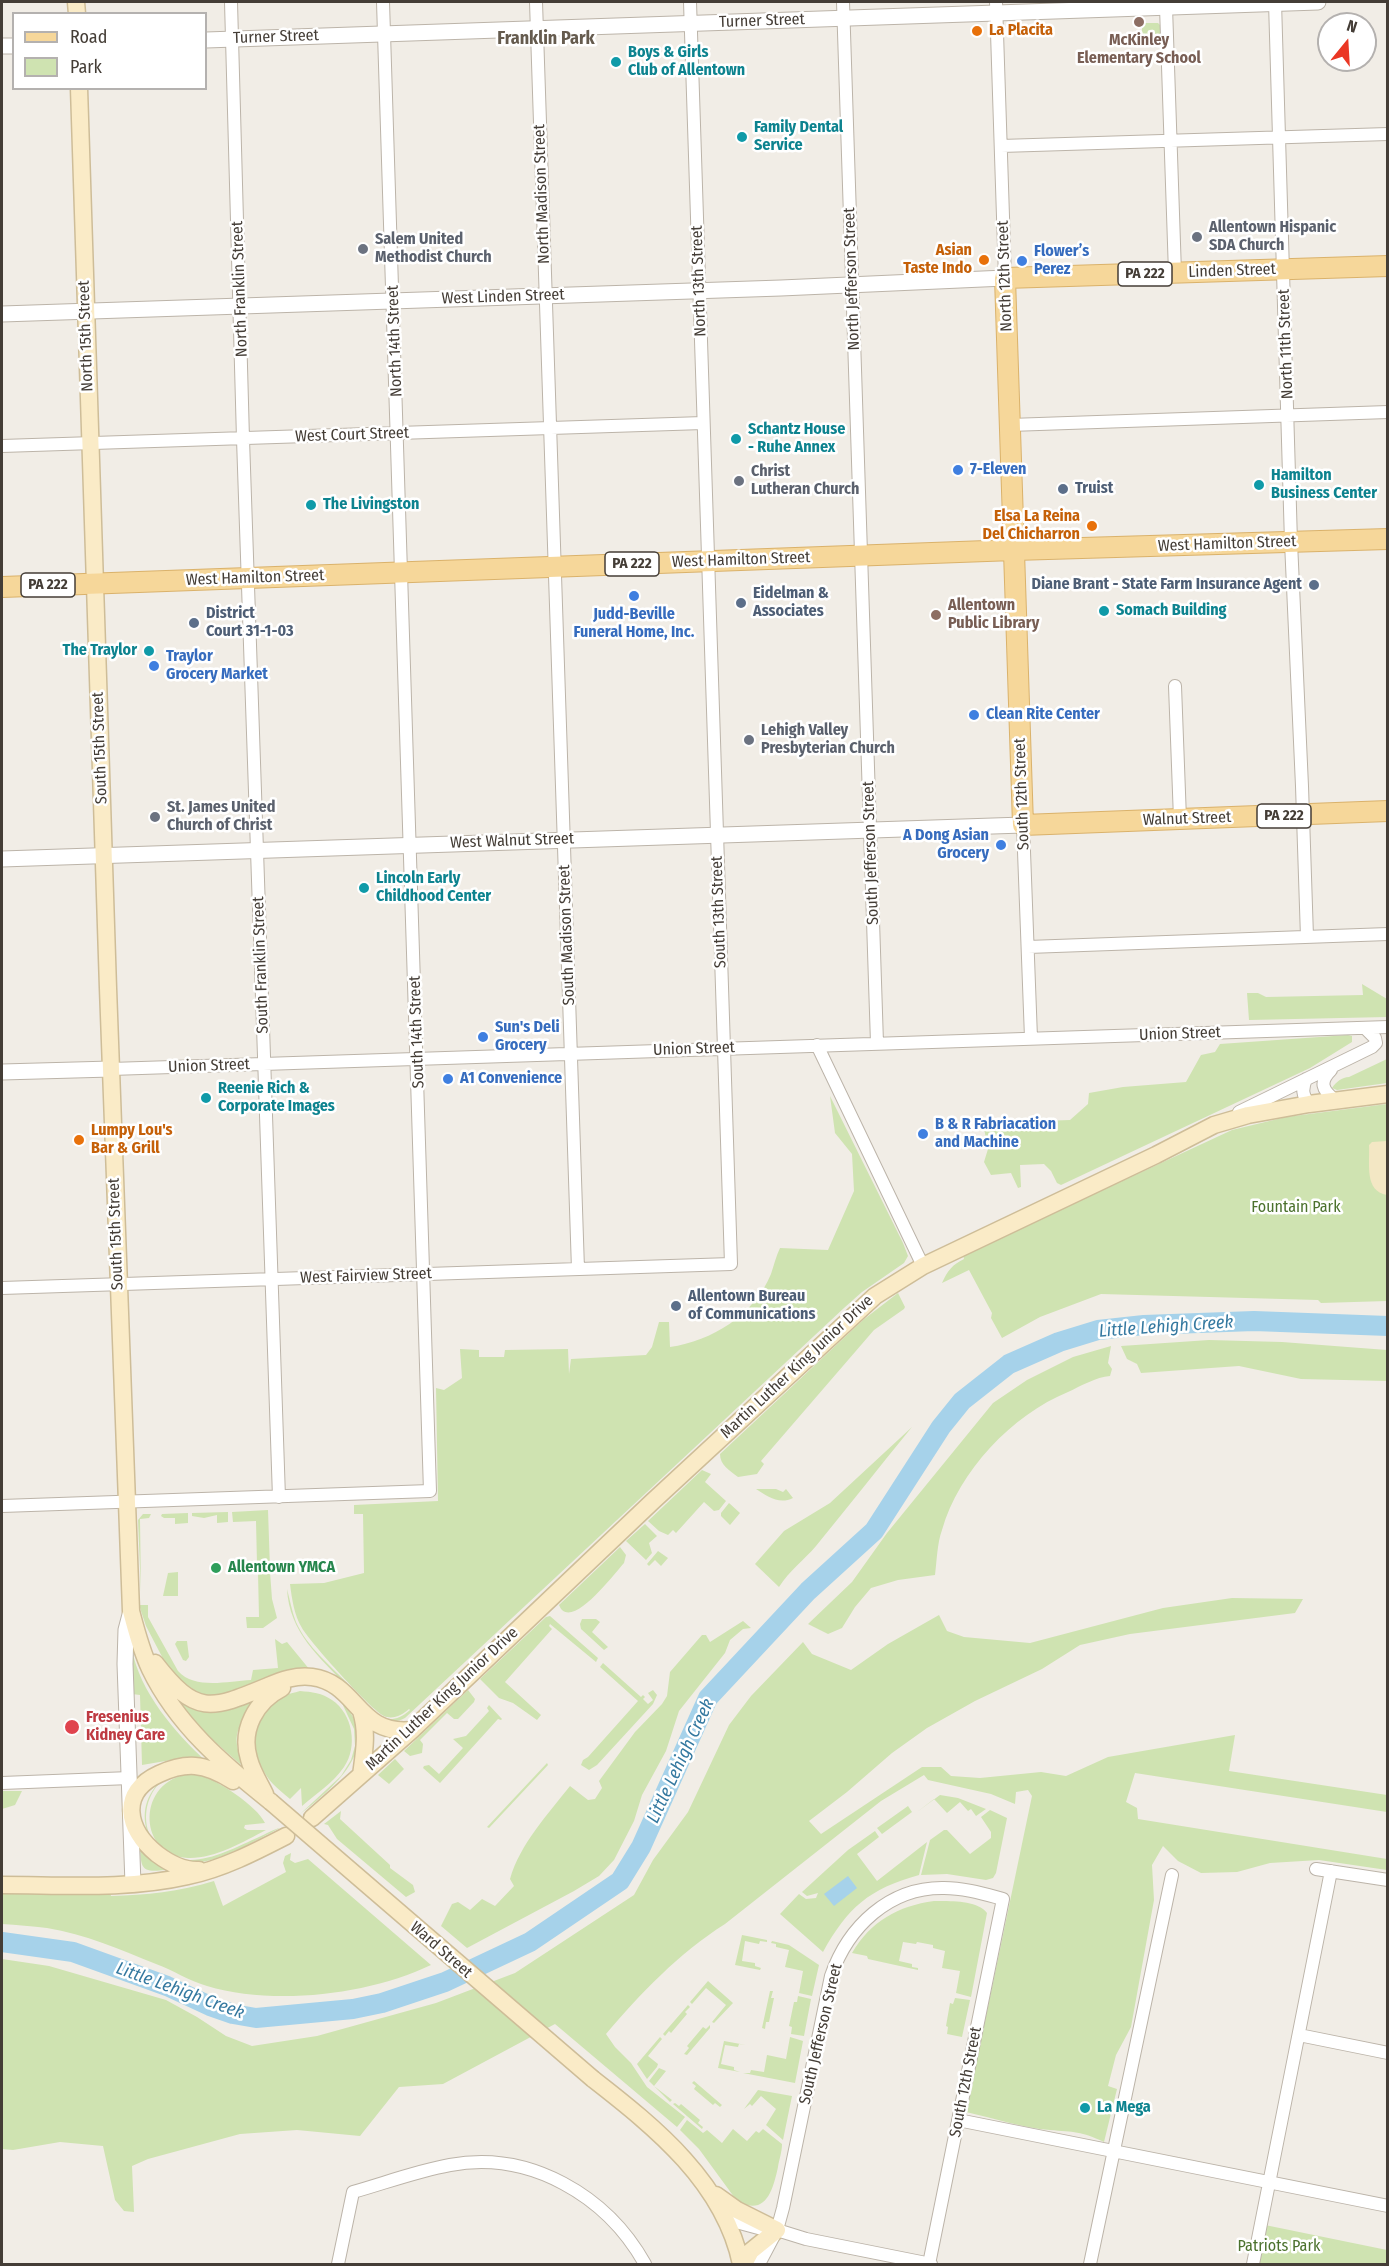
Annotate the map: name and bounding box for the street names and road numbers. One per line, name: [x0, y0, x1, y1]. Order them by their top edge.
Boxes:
street label: Turner Street: [719, 10, 805, 32]
street label: Turner Street: [233, 26, 319, 48]
street label: North Madison Street: [530, 124, 554, 264]
street label: North Jefferson Street: [840, 207, 864, 351]
street label: North 12th Street: [993, 220, 1017, 332]
street label: North Franklin Street: [228, 221, 252, 357]
street label: North 13th Street: [687, 225, 711, 337]
street label: Linden Street: [1188, 260, 1276, 282]
road number: PA 222: [1118, 262, 1172, 286]
street label: North 15th Street: [74, 280, 98, 392]
street label: North 14th Street: [383, 285, 407, 397]
street label: West Linden Street: [441, 285, 565, 309]
street label: North 11th Street: [1274, 289, 1298, 399]
street label: West Court Street: [295, 423, 409, 447]
street label: West Hamilton Street: [1157, 532, 1297, 556]
street label: West Hamilton Street: [671, 548, 811, 572]
road number: PA 222: [605, 552, 659, 576]
street label: West Hamilton Street: [185, 566, 325, 590]
road number: PA 222: [21, 573, 75, 597]
street label: South 15th Street: [88, 692, 112, 804]
street label: South 12th Street: [1010, 738, 1034, 850]
street label: South Jefferson Street: [859, 781, 883, 925]
road number: PA 222: [1257, 804, 1311, 828]
street label: Walnut Street: [1142, 808, 1232, 830]
street label: West Walnut Street: [450, 829, 574, 853]
street label: South 13th Street: [707, 856, 731, 968]
street label: South Madison Street: [555, 864, 579, 1006]
street label: South Franklin Street: [249, 896, 273, 1034]
street label: South 14th Street: [405, 975, 429, 1089]
street label: Union Street: [1139, 1023, 1221, 1045]
street label: Union Street: [653, 1038, 735, 1060]
street label: Union Street: [168, 1055, 250, 1077]
street label: South 15th Street: [104, 1178, 128, 1290]
street label: West Fairview Street: [300, 1264, 432, 1288]
street label: Martin Luther King Junior Drive: [717, 1291, 877, 1443]
street label: Martin Luther King Junior Drive: [362, 1623, 522, 1775]
street label: Ward Street: [406, 1918, 476, 1982]
street label: South Jefferson Street: [795, 1962, 847, 2106]
street label: South 12th Street: [946, 2025, 986, 2139]

